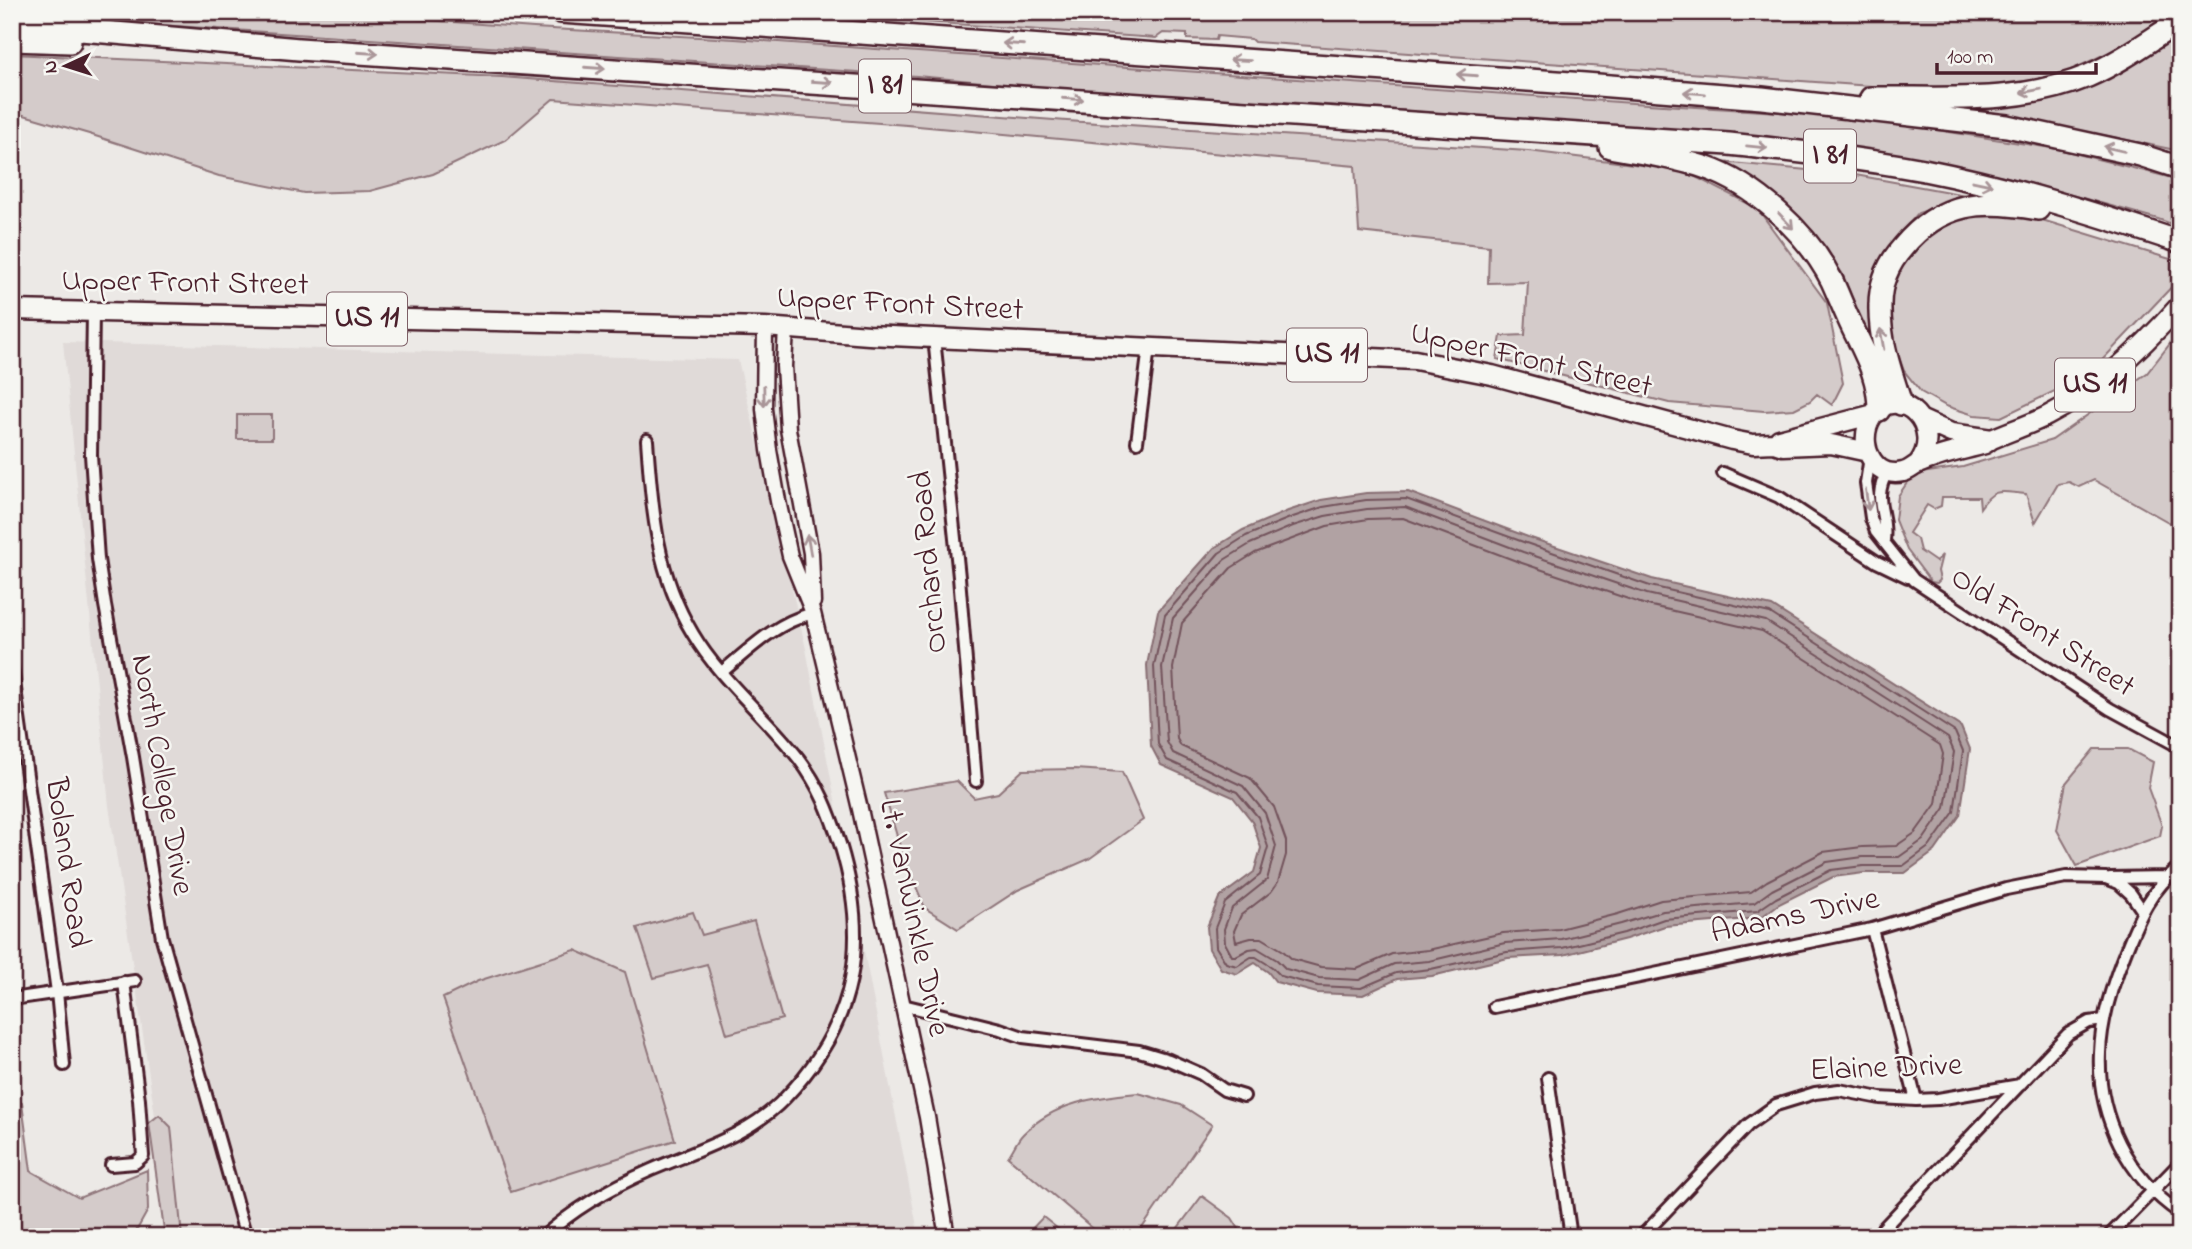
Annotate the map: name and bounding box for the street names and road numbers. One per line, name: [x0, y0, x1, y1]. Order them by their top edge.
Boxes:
road number: I 81: [859, 60, 911, 113]
road number: I 81: [1804, 130, 1856, 182]
street label: Upper Front Street: [61, 258, 309, 310]
street label: Upper Front Street: [775, 275, 1025, 335]
road number: US 11: [327, 292, 407, 346]
street label: Upper Front Street: [1405, 310, 1657, 412]
road number: US 11: [1287, 328, 1367, 382]
road number: US 11: [2055, 358, 2135, 412]
street label: Orchard Road: [899, 469, 961, 655]
street label: Old Front Street: [1940, 555, 2144, 711]
street label: North College Drive: [117, 651, 205, 900]
street label: Boland Road: [31, 774, 101, 951]
street label: Lt. VanWinkle Drive: [865, 795, 961, 1042]
street label: Adams Drive: [1707, 876, 1884, 958]
street label: Elaine Drive: [1809, 1043, 1964, 1095]

